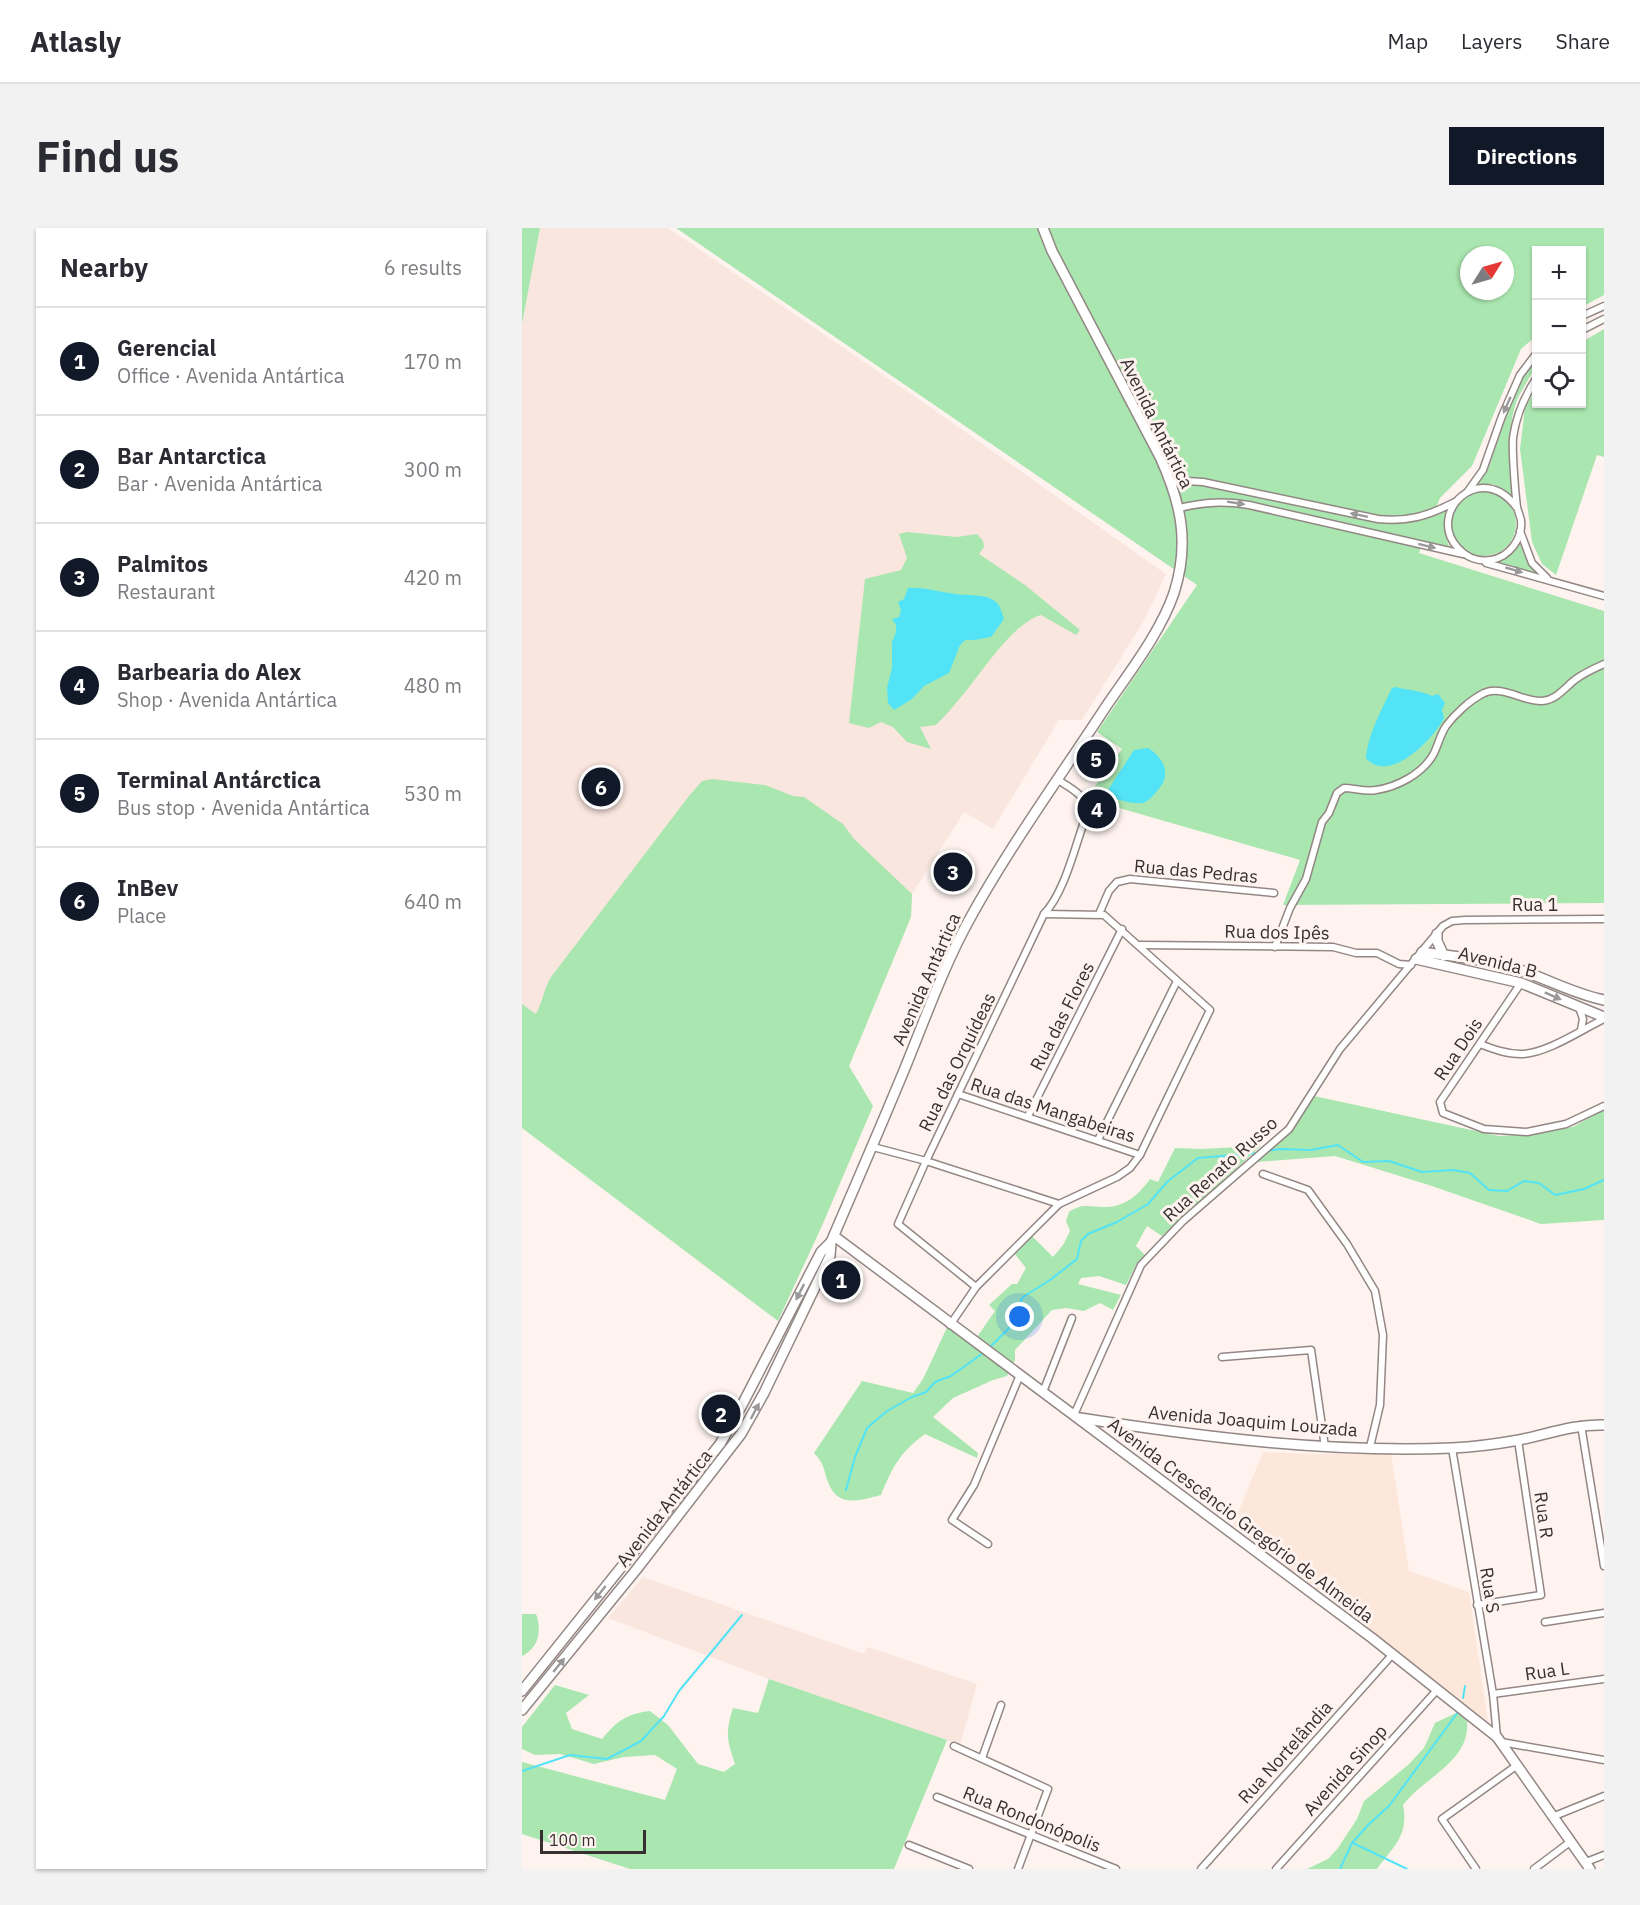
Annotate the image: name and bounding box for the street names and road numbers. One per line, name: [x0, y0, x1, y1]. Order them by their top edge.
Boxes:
street label: Avenida Antártica: [1115, 354, 1199, 492]
street label: Rua das Pedras: [1133, 854, 1259, 888]
street label: Rua 1: [1512, 893, 1558, 916]
street label: Avenida Antártica: [886, 909, 966, 1049]
street label: Rua dos Ipês: [1224, 920, 1330, 944]
street label: Avenida B: [1456, 941, 1540, 983]
street label: Rua das Flores: [1025, 958, 1099, 1074]
street label: Rua das Orquídeas: [913, 989, 1001, 1135]
street label: Rua Dois: [1429, 1013, 1487, 1085]
street label: Rua das Mangabeiras: [968, 1072, 1138, 1148]
street label: Rua Renato Russo: [1158, 1111, 1282, 1227]
street label: Avenida Joaquim Louzada: [1147, 1400, 1359, 1442]
street label: Avenida Crescêncio Gregório de Almeida: [1103, 1412, 1379, 1628]
street label: Avenida Antártica: [611, 1444, 717, 1571]
street label: Rua R: [1529, 1490, 1559, 1540]
street label: Rua S: [1475, 1565, 1505, 1615]
street label: Rua L: [1523, 1657, 1571, 1685]
street label: Rua Nortelândia: [1233, 1696, 1337, 1808]
street label: Avenida Sinop: [1298, 1720, 1392, 1820]
street label: Rua Rondonópolis: [960, 1781, 1104, 1857]

